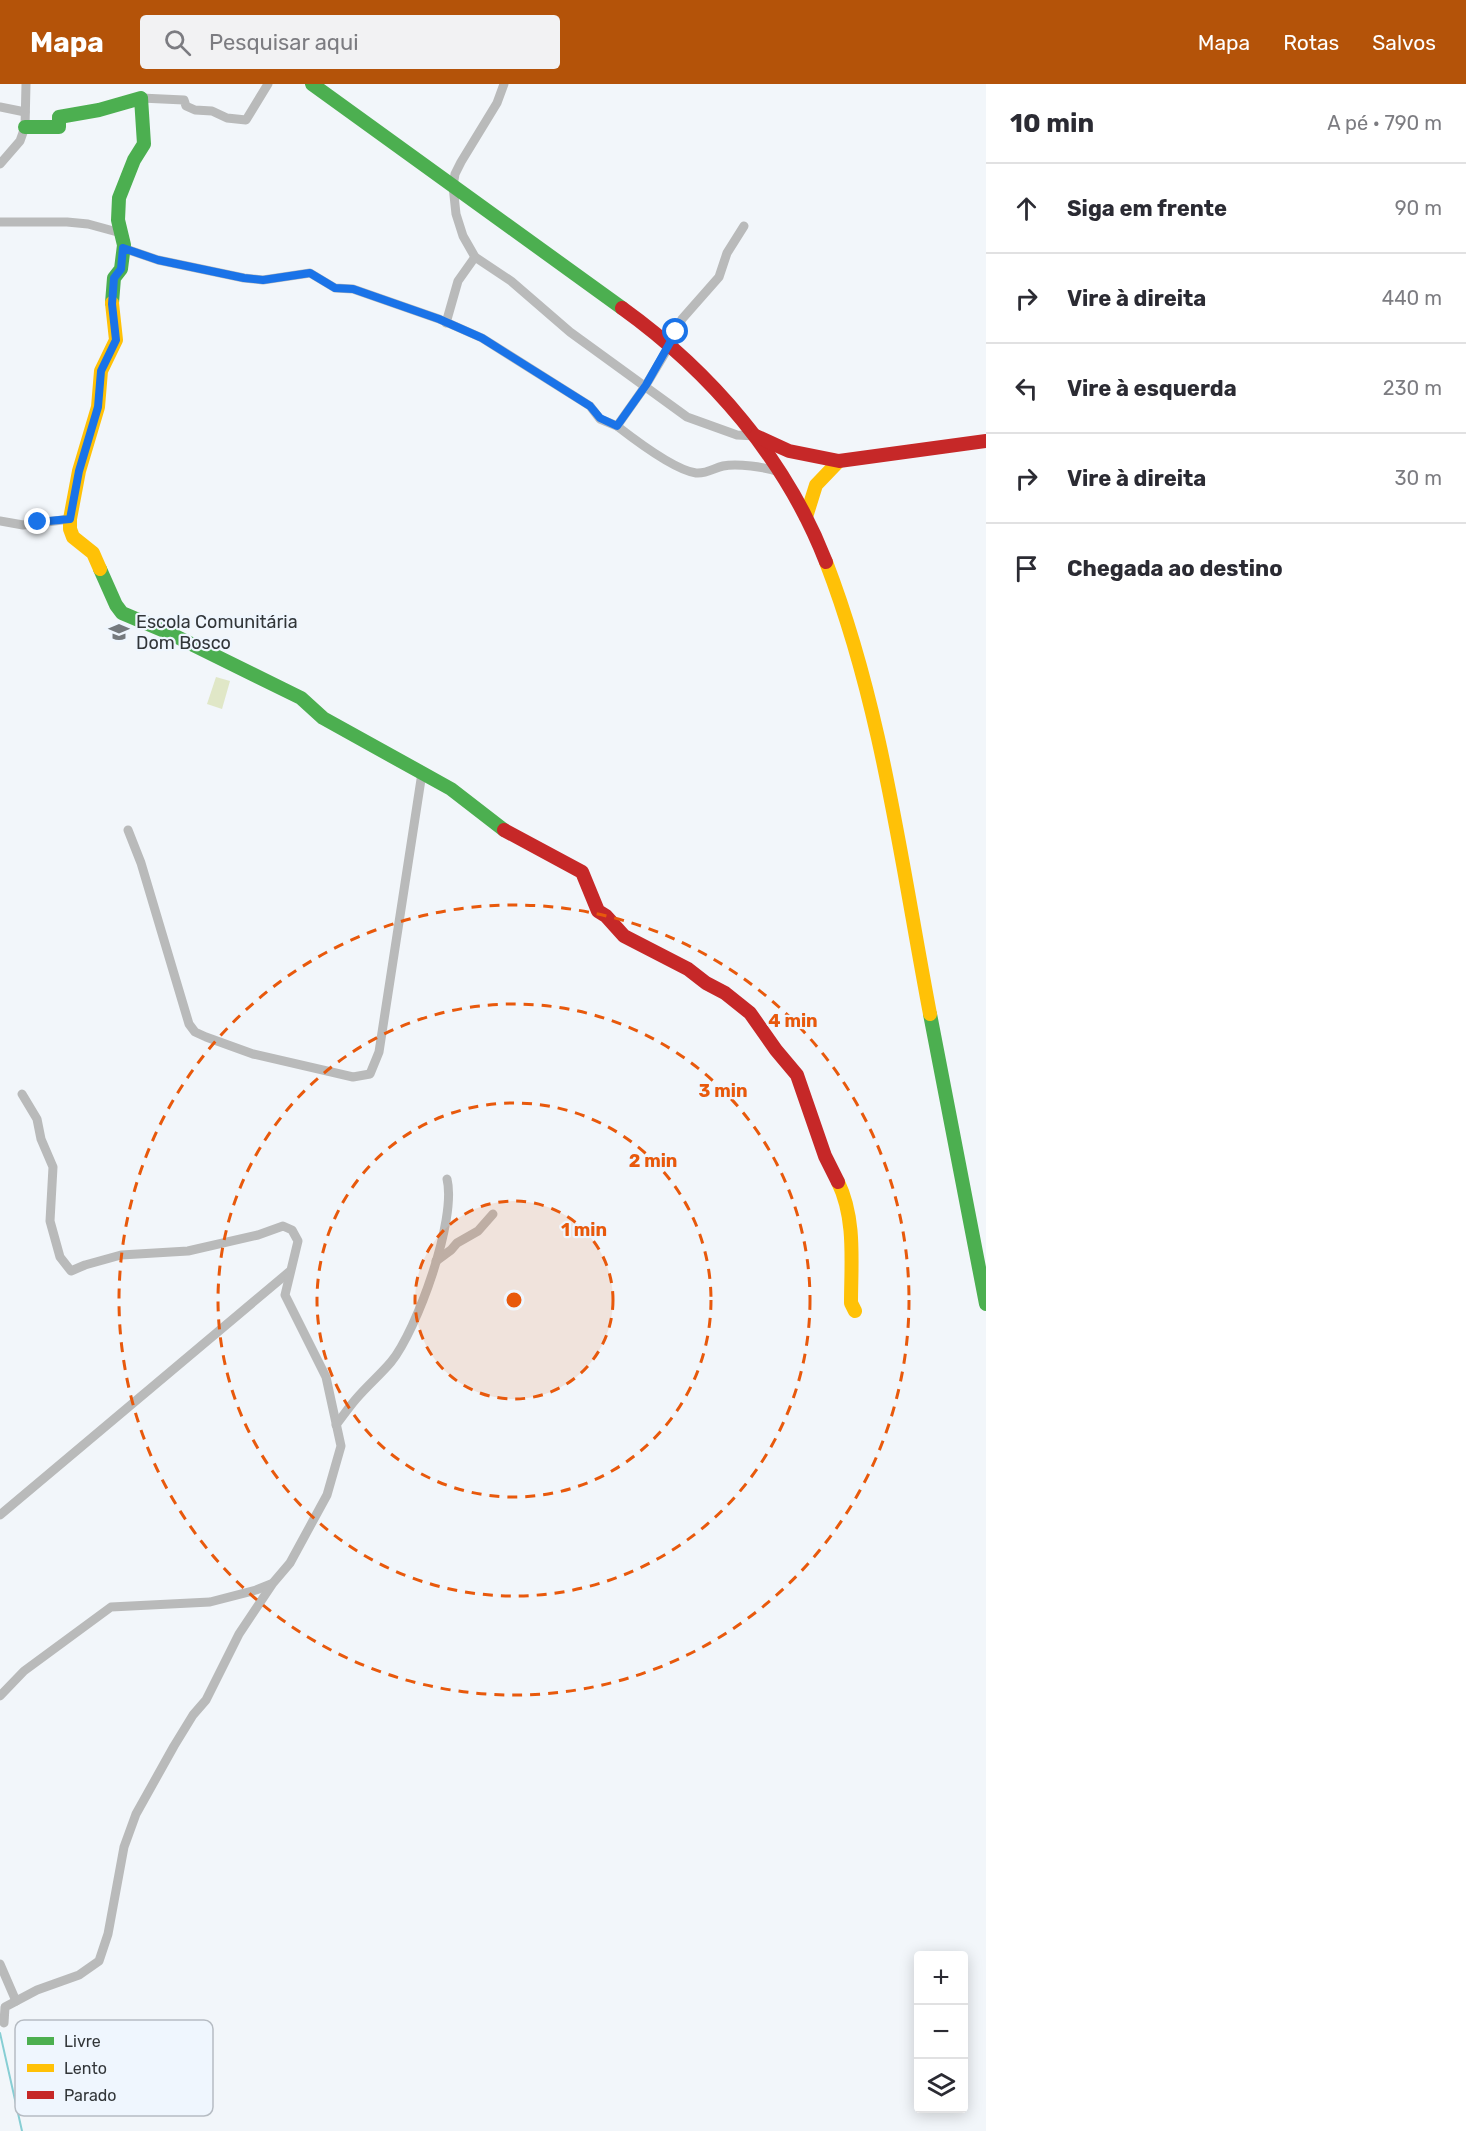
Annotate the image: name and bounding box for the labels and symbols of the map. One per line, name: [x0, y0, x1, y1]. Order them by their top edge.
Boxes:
route start: [662, 318, 688, 344]
route end: [24, 508, 50, 534]
place label: Escola Comunitária Dom Bosco: [136, 611, 298, 654]
school or university icon: Escola Comunitária Dom Bosco: [107, 620, 131, 644]
text: 4 min: [768, 1010, 818, 1032]
text: 3 min: [699, 1080, 747, 1102]
text: 2 min: [629, 1150, 677, 1172]
text: 1 min: [561, 1219, 607, 1241]
centre of rings: [504, 1290, 524, 1310]
legend: [15, 2020, 213, 2116]
text: Livre: [64, 2032, 101, 2051]
text: Lento: [64, 2059, 107, 2078]
text: Parado: [64, 2086, 116, 2105]

